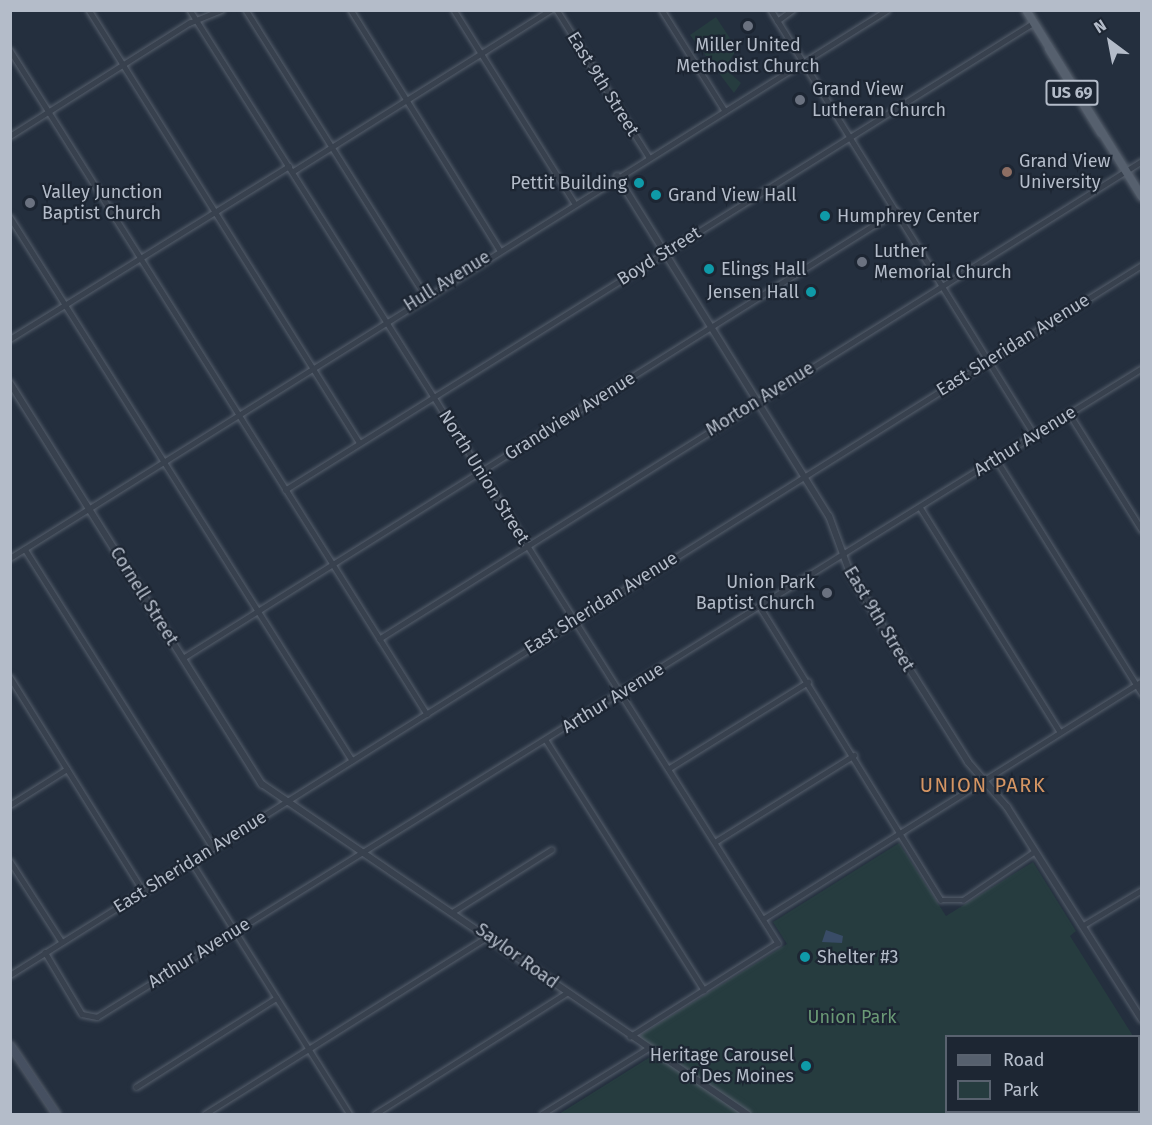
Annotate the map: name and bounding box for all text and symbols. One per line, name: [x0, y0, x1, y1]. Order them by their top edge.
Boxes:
north arrow: [1080, 12, 1140, 72]
text: N: [1091, 15, 1110, 37]
marker: Miller United Methodist Church: [741, 19, 755, 33]
street label: East 9th Street: [562, 28, 644, 140]
place label: Miller United Methodist Church: [676, 35, 820, 78]
place label: Grand View Lutheran Church: [812, 79, 946, 122]
road number: US 69: [1045, 80, 1099, 106]
marker: Grand View Lutheran Church: [793, 93, 807, 107]
place label: Grand View University: [1019, 151, 1110, 194]
marker: Grand View University: [1000, 165, 1014, 179]
place label: Pettit Building: [511, 172, 627, 194]
marker: Pettit Building: [632, 176, 646, 190]
place label: Valley Junction Baptist Church: [42, 182, 162, 224]
place label: Grand View Hall: [668, 184, 797, 206]
marker: Grand View Hall: [649, 188, 663, 202]
marker: Valley Junction Baptist Church: [23, 196, 37, 210]
place label: Humphrey Center: [837, 205, 979, 227]
marker: Humphrey Center: [818, 209, 832, 223]
street label: Boyd Street: [613, 222, 705, 290]
place label: Luther Memorial Church: [874, 241, 1012, 284]
street label: Hull Avenue: [400, 246, 494, 316]
marker: Luther Memorial Church: [855, 255, 869, 269]
place label: Elings Hall: [721, 258, 806, 280]
marker: Elings Hall: [702, 262, 716, 276]
place label: Jensen Hall: [707, 281, 799, 303]
marker: Jensen Hall: [804, 285, 818, 299]
street label: East Sheridan Avenue: [932, 289, 1094, 401]
street label: Morton Avenue: [702, 357, 818, 441]
street label: Grandview Avenue: [501, 367, 639, 465]
street label: Arthur Avenue: [970, 401, 1080, 481]
street label: North Union Street: [434, 406, 534, 548]
street label: Cornell Street: [105, 543, 183, 649]
street label: East Sheridan Avenue: [520, 547, 682, 659]
street label: East 9th Street: [839, 563, 919, 675]
place label: Union Park Baptist Church: [696, 572, 815, 614]
marker: Union Park Baptist Church: [820, 586, 834, 600]
street label: Arthur Avenue: [558, 658, 668, 738]
district label: UNION PARK: [920, 773, 1046, 797]
street label: East Sheridan Avenue: [109, 806, 271, 918]
street label: Arthur Avenue: [144, 913, 254, 993]
street label: Saylor Road: [471, 919, 563, 993]
place label: Shelter #3: [817, 946, 898, 968]
marker: Shelter #3: [798, 950, 812, 964]
park label: Union Park: [808, 1006, 896, 1028]
legend: [945, 1035, 1140, 1113]
place label: Heritage Carousel of Des Moines: [650, 1045, 794, 1088]
text: Road: [1003, 1049, 1045, 1071]
marker: Heritage Carousel of Des Moines: [799, 1059, 813, 1073]
text: Park: [1003, 1079, 1038, 1101]

